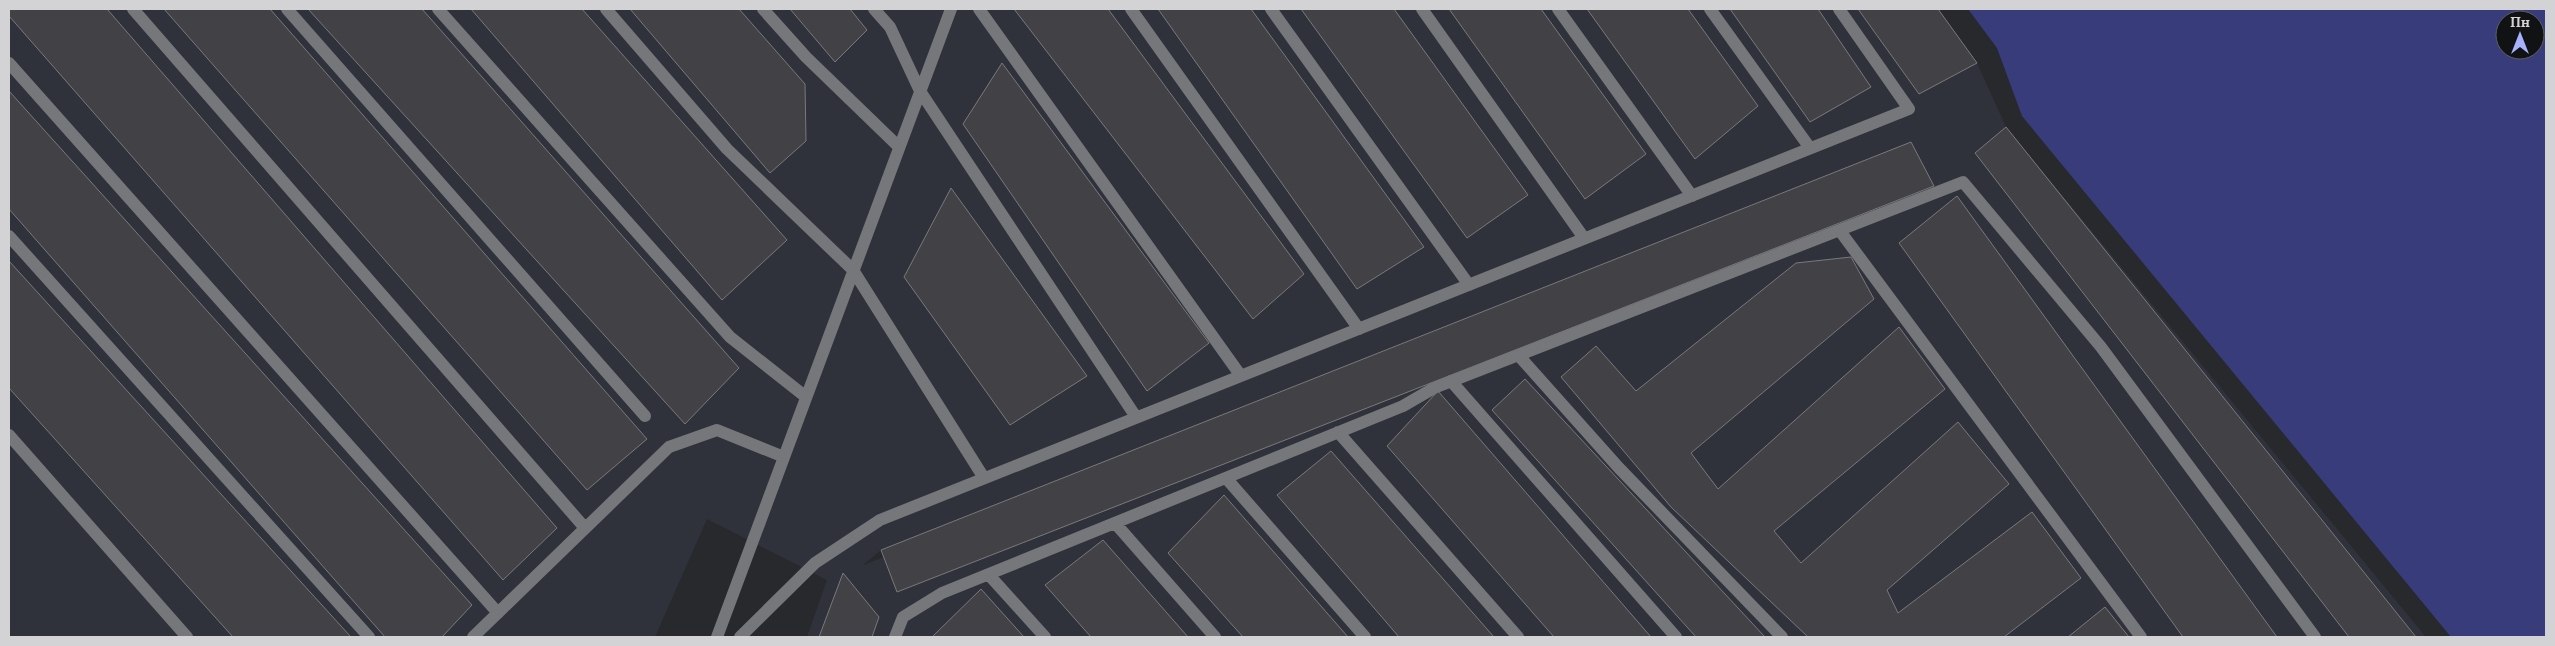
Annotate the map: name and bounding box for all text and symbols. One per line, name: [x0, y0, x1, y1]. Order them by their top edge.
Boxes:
north arrow: [2495, 10, 2545, 60]
text: Пн: [2510, 13, 2530, 31]

